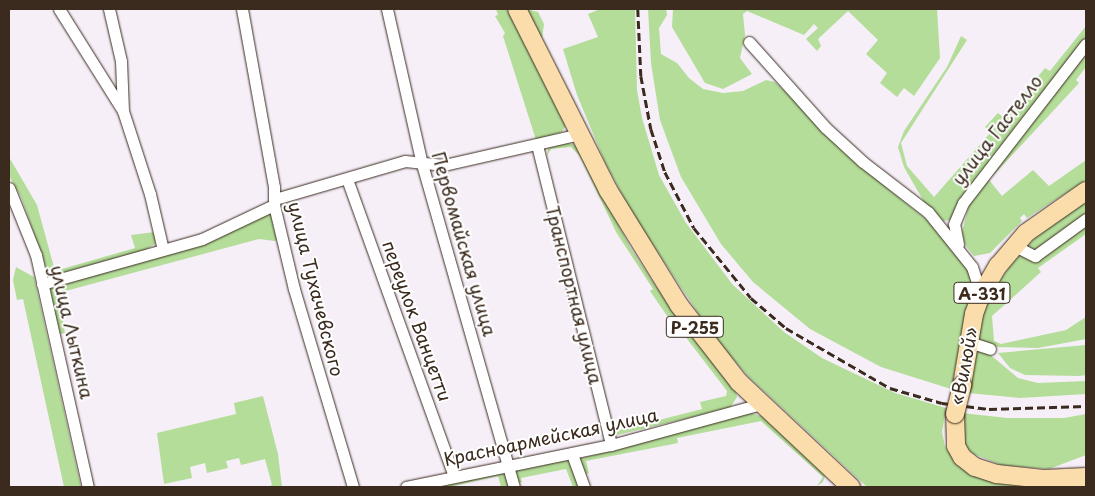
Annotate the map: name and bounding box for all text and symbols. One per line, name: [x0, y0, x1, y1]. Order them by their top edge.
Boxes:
street label: улица Гастелло: [947, 70, 1047, 190]
street label: Первомайская улица: [427, 149, 501, 339]
street label: улица Тухачевского: [284, 199, 348, 379]
street label: Транспортная улица: [541, 203, 607, 387]
street label: переулок Ванцетти: [378, 237, 456, 405]
street label: улица Лыткина: [46, 263, 98, 401]
road number: А-331: [953, 280, 1011, 306]
road number: Р-255: [665, 314, 725, 341]
street label: «Вилюй»: [946, 325, 982, 407]
street label: Красноармейская улица: [441, 404, 661, 470]

